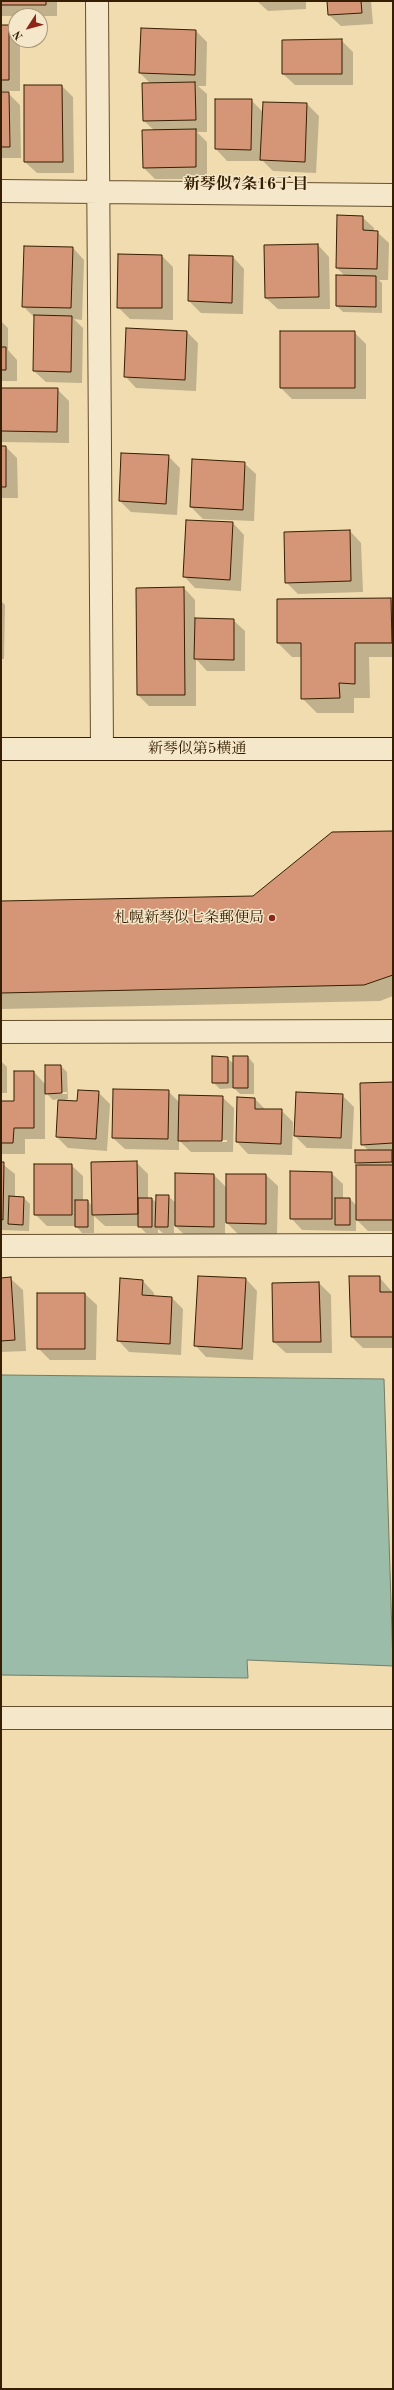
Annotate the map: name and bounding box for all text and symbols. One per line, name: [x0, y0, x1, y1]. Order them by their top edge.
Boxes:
north arrow: [8, 8, 48, 48]
text: N: [12, 28, 26, 41]
district label: 新琴似7条16丁目: [184, 175, 308, 195]
street label: 新琴似第5横通: [148, 740, 246, 758]
place label: 札幌新琴似七条郵便局: [114, 909, 264, 927]
marker: 札幌新琴似七条郵便局: [267, 913, 277, 923]

